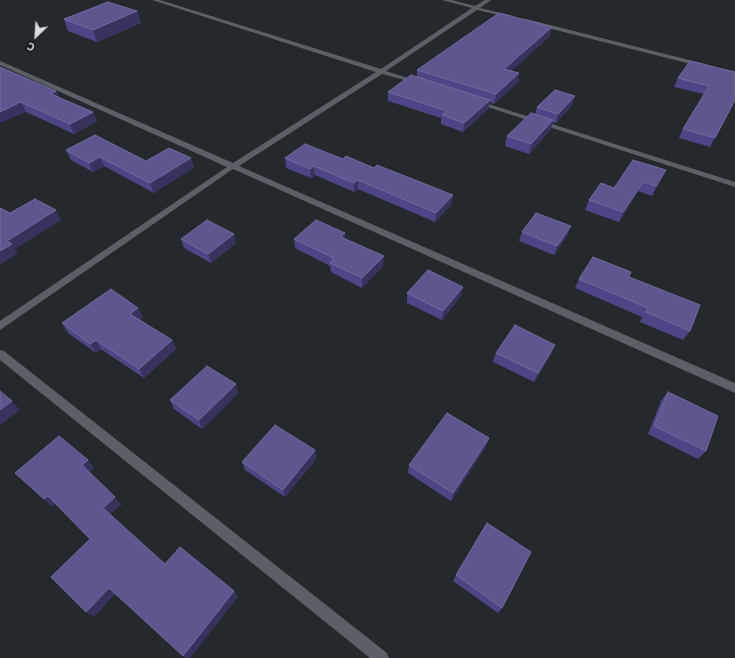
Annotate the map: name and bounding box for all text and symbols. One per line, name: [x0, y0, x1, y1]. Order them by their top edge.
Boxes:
north arrow: [16, 16, 56, 56]
text: С: [25, 39, 37, 55]

